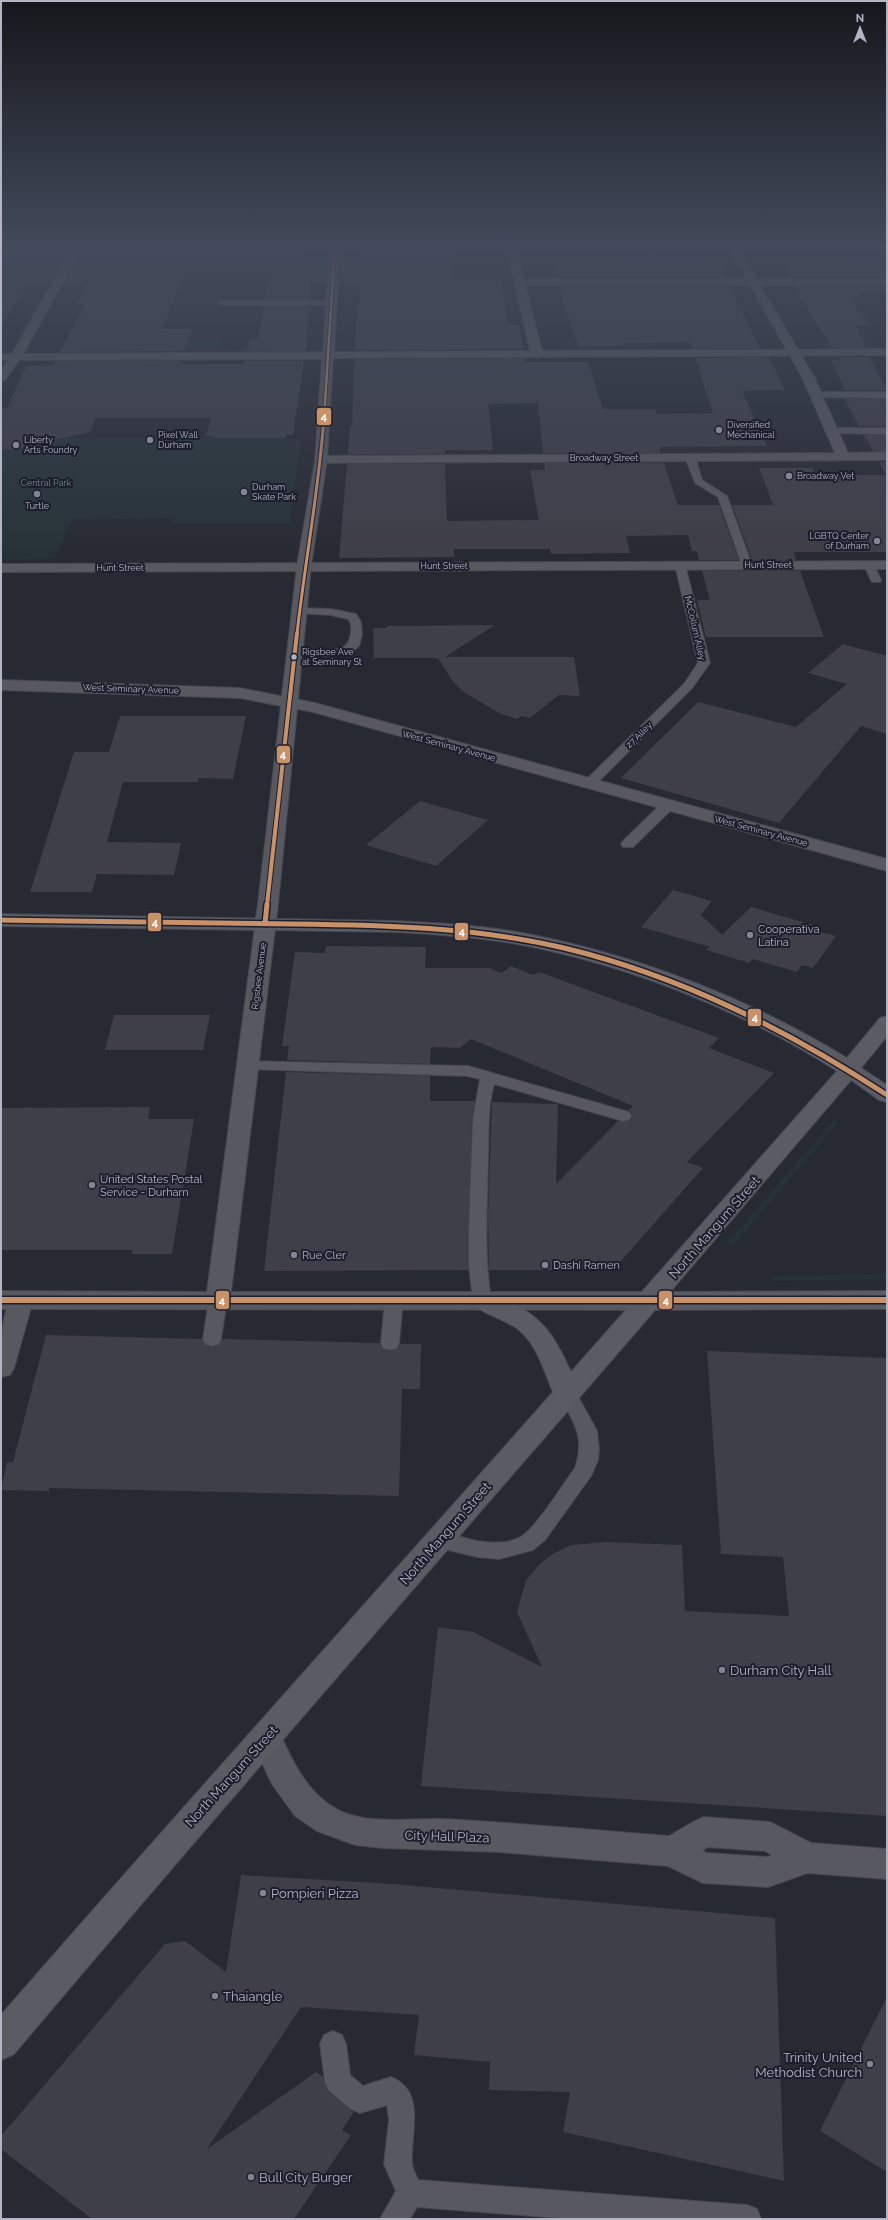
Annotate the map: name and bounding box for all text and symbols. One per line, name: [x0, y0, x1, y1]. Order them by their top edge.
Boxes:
north arrow: [840, 8, 880, 48]
text: N: [856, 12, 864, 25]
line badge: 4: [316, 407, 332, 426]
text: 4: [321, 410, 327, 423]
place label: Diversified Mechanical: [727, 420, 775, 440]
marker: Diversified Mechanical: [714, 425, 724, 435]
place label: Pixel Wall Durham: [158, 430, 199, 450]
place label: Liberty Arts Foundry: [24, 435, 78, 455]
marker: Pixel Wall Durham: [145, 435, 155, 445]
marker: Liberty Arts Foundry: [11, 440, 21, 450]
street label: Broadway Street: [570, 453, 638, 463]
marker: Broadway Vet: [784, 471, 794, 481]
place label: Broadway Vet: [797, 471, 854, 481]
park label: Central Park: [21, 478, 72, 488]
place label: Durham Skate Park: [252, 482, 296, 502]
marker: Durham Skate Park: [239, 487, 249, 497]
marker: Turtle: [32, 489, 42, 499]
place label: Turtle: [25, 501, 50, 511]
place label: LGBTQ Center of Durham: [809, 531, 870, 551]
marker: LGBTQ Center of Durham: [872, 536, 882, 546]
street label: Hunt Street: [744, 560, 792, 570]
street label: Hunt Street: [420, 561, 468, 571]
street label: Hunt Street: [96, 563, 144, 573]
street label: McCollum Alley: [683, 595, 707, 661]
place label: Rigsbee Ave at Seminary St: [302, 647, 362, 667]
marker: Rigsbee Ave at Seminary St: [289, 652, 299, 662]
street label: West Seminary Avenue: [83, 682, 180, 696]
street label: 27 Alley: [624, 720, 654, 750]
street label: West Seminary Avenue: [401, 729, 497, 763]
line badge: 4: [276, 745, 291, 764]
text: 4: [280, 748, 286, 761]
street label: West Seminary Avenue: [713, 814, 809, 848]
line badge: 4: [147, 912, 162, 932]
text: 4: [152, 916, 158, 929]
line badge: 4: [454, 922, 469, 941]
place label: Cooperativa Latina: [758, 923, 819, 949]
text: 4: [459, 925, 465, 938]
marker: Cooperativa Latina: [745, 930, 755, 940]
street label: Rigsbee Avenue: [250, 941, 268, 1010]
line badge: 4: [747, 1008, 762, 1027]
text: 4: [752, 1011, 758, 1024]
place label: United States Postal Service - Durham: [100, 1173, 202, 1199]
street label: North Mangum Street: [666, 1173, 763, 1282]
marker: United States Postal Service - Durham: [87, 1180, 97, 1190]
place label: Rue Cler: [302, 1249, 346, 1262]
marker: Rue Cler: [289, 1250, 299, 1260]
place label: Dashi Ramen: [553, 1259, 620, 1272]
marker: Dashi Ramen: [540, 1260, 550, 1270]
line badge: 4: [215, 1290, 230, 1310]
line badge: 4: [658, 1290, 673, 1310]
text: 4: [219, 1294, 225, 1307]
text: 4: [663, 1294, 669, 1307]
street label: North Mangum Street: [397, 1479, 494, 1588]
place label: Durham City Hall: [730, 1663, 832, 1678]
marker: Durham City Hall: [717, 1665, 727, 1675]
street label: North Mangum Street: [182, 1722, 281, 1830]
street label: City Hall Plaza: [404, 1828, 490, 1845]
place label: Pompieri Pizza: [271, 1886, 359, 1901]
marker: Pompieri Pizza: [258, 1888, 268, 1898]
place label: Thaiangle: [223, 1989, 283, 2004]
marker: Thaiangle: [210, 1991, 220, 2001]
place label: Trinity United Methodist Church: [755, 2050, 862, 2080]
marker: Trinity United Methodist Church: [865, 2059, 875, 2069]
place label: Bull City Burger: [259, 2170, 353, 2185]
marker: Bull City Burger: [246, 2172, 256, 2182]

